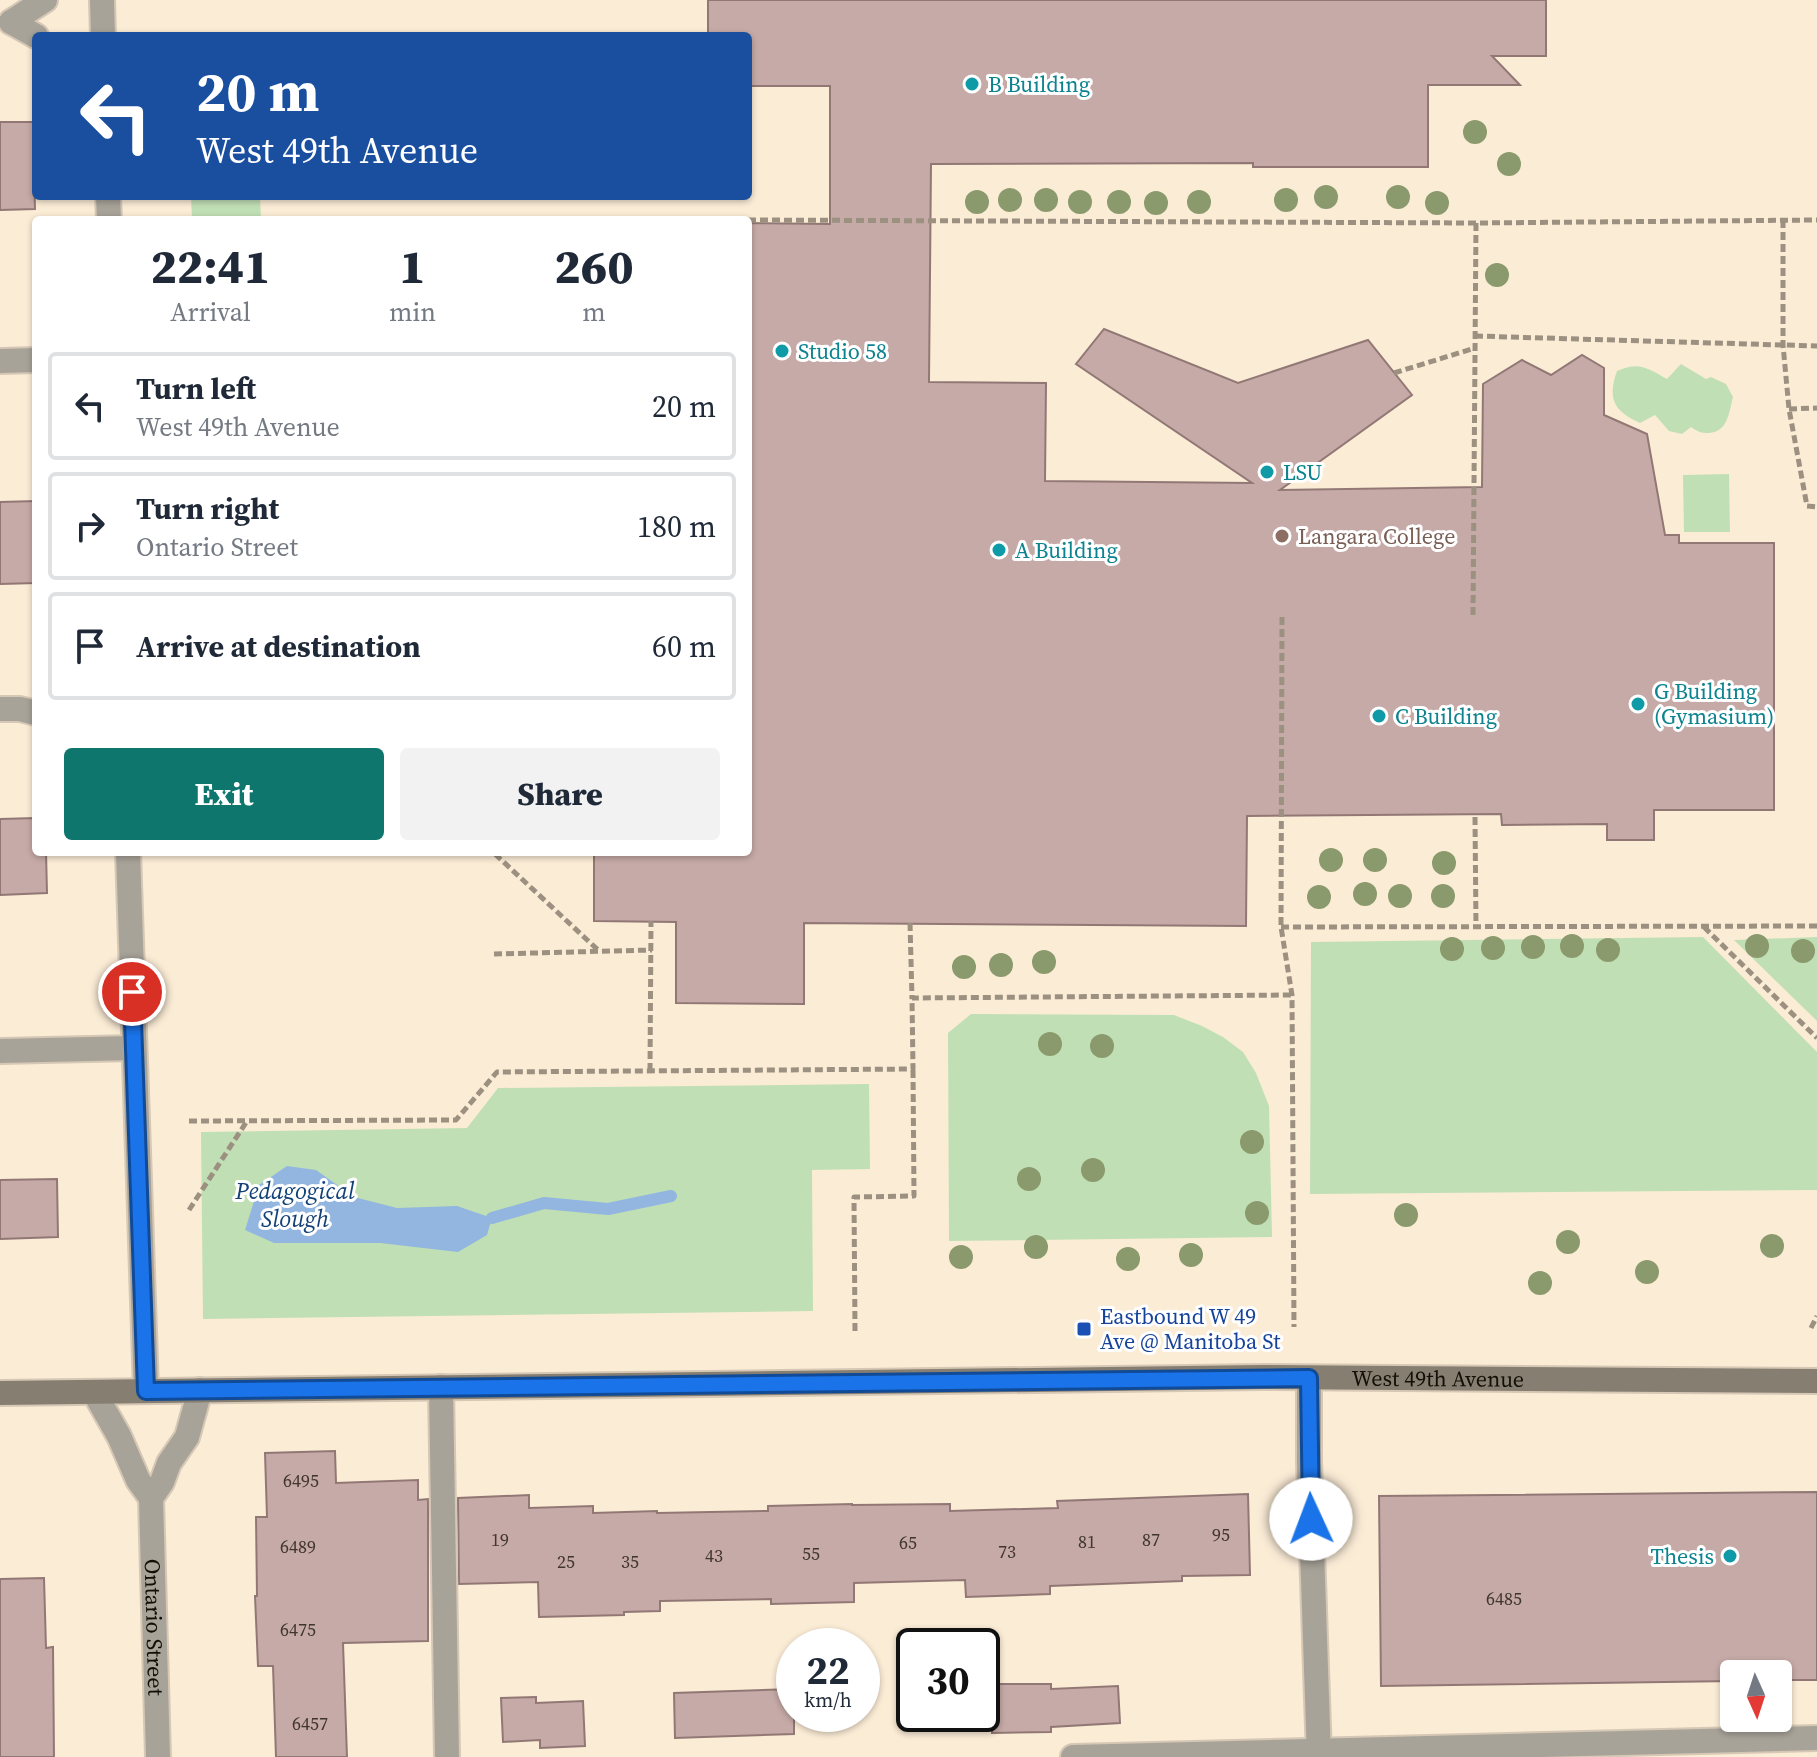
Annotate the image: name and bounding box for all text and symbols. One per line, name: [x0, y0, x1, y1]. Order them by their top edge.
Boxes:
text: 20 m: [196, 53, 319, 130]
icon: left: [64, 64, 168, 168]
place label: B Building: [988, 69, 1090, 99]
marker: B Building: [963, 75, 981, 93]
text: West 49th Avenue: [196, 126, 478, 175]
text: 22:41: [150, 233, 271, 299]
text: 1: [399, 233, 426, 299]
text: 260: [554, 233, 634, 299]
text: Arrival: [170, 294, 251, 330]
text: min: [389, 294, 436, 330]
text: m: [582, 294, 606, 330]
place label: Studio 58: [798, 336, 887, 366]
marker: Studio 58: [773, 342, 791, 360]
text: Turn left: [136, 368, 256, 409]
icon: left: [68, 384, 112, 428]
text: 20 m: [652, 386, 716, 427]
text: West 49th Avenue: [136, 409, 340, 445]
place label: LSU: [1283, 457, 1322, 487]
marker: LSU: [1258, 463, 1276, 481]
text: Turn right: [136, 488, 279, 529]
icon: right: [68, 504, 112, 548]
text: 180 m: [637, 506, 716, 547]
place label: Langara College: [1298, 521, 1455, 551]
marker: Langara College: [1273, 527, 1291, 545]
text: Ontario Street: [136, 529, 298, 565]
place label: A Building: [1015, 535, 1118, 565]
marker: A Building: [990, 541, 1008, 559]
icon: arrive: [68, 624, 112, 668]
text: Arrive at destination: [136, 626, 421, 667]
text: 60 m: [652, 626, 716, 667]
place label: G Building (Gymasium): [1654, 676, 1774, 731]
marker: G Building (Gymasium): [1629, 695, 1647, 713]
place label: C Building: [1395, 701, 1497, 731]
marker: C Building: [1370, 707, 1388, 725]
button: Exit: [64, 748, 384, 840]
button: Share: [400, 748, 720, 840]
pin: [98, 958, 166, 1026]
icon: arrive: [110, 970, 154, 1014]
water label: Pedagogical Slough: [234, 1174, 355, 1235]
place label: Eastbound W 49 Ave @ Manitoba St: [1100, 1301, 1281, 1356]
marker: Eastbound W 49 Ave @ Manitoba St: [1075, 1320, 1093, 1338]
street label: West 49th Avenue: [1352, 1363, 1524, 1394]
house number: 6495: [283, 1468, 319, 1493]
position arrow: [1269, 1477, 1353, 1561]
house number: 95: [1212, 1522, 1230, 1547]
house number: 19: [491, 1527, 509, 1552]
house number: 87: [1142, 1527, 1160, 1552]
house number: 81: [1078, 1529, 1096, 1554]
house number: 65: [899, 1530, 917, 1555]
house number: 6489: [280, 1534, 316, 1559]
house number: 73: [998, 1539, 1016, 1564]
house number: 55: [802, 1541, 820, 1566]
place label: Thesis: [1651, 1541, 1714, 1571]
house number: 43: [705, 1543, 723, 1568]
marker: Thesis: [1721, 1547, 1739, 1565]
house number: 25: [557, 1549, 575, 1574]
house number: 35: [621, 1549, 639, 1574]
street label: Ontario Street: [138, 1558, 171, 1697]
house number: 6485: [1486, 1586, 1522, 1611]
house number: 6475: [280, 1617, 316, 1642]
speed limit sign: 30: [896, 1628, 1000, 1732]
text: 22: [806, 1643, 850, 1697]
north arrow: [1720, 1660, 1792, 1732]
map controls: [1720, 1660, 1792, 1732]
text: km/h: [804, 1686, 852, 1714]
house number: 6457: [292, 1711, 328, 1736]

